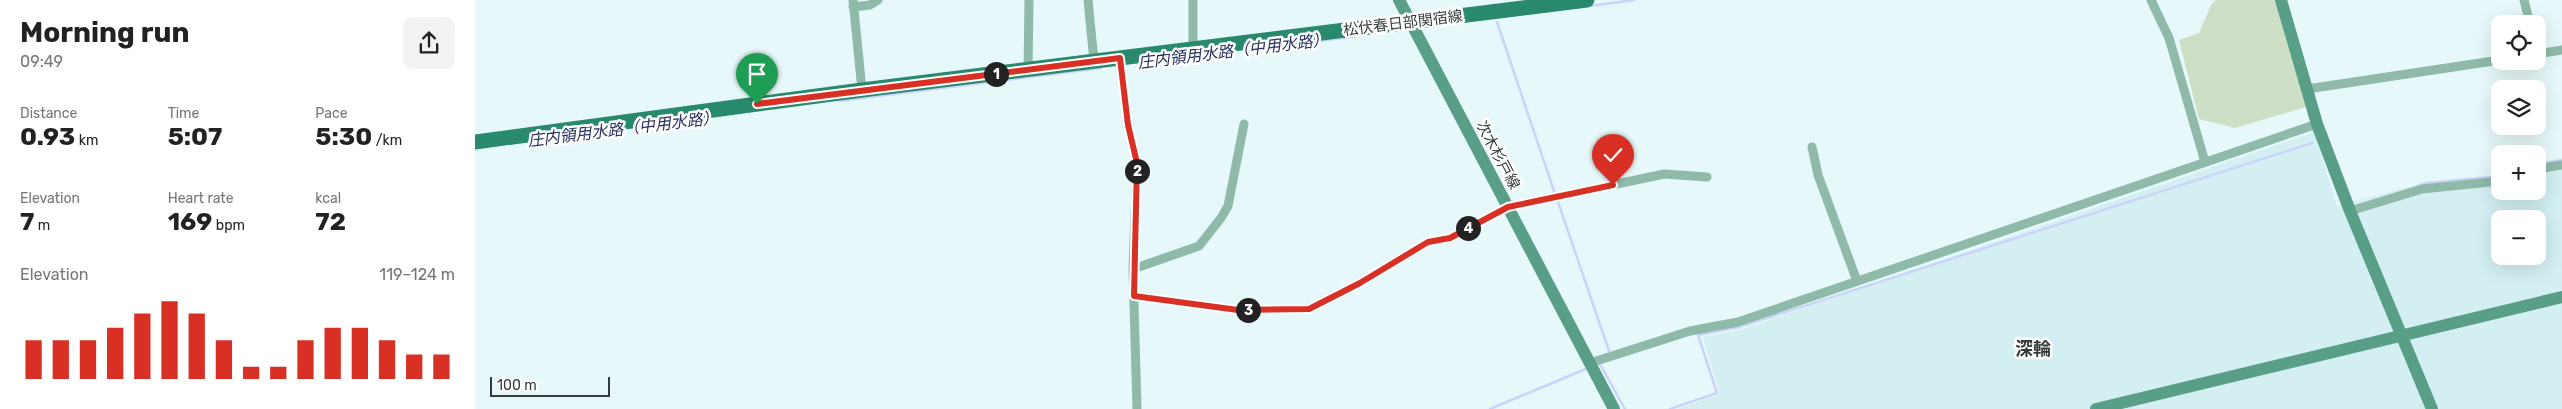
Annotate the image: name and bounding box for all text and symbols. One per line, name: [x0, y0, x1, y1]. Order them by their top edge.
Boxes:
street label: 松伏春日部関宿線: [1342, 7, 1464, 39]
map controls: [2491, 15, 2546, 265]
button: locate: [2491, 15, 2546, 70]
text: Morning run: [20, 16, 189, 49]
button: share: [403, 17, 455, 69]
water label: 庄内領用水路（中用水路）: [1137, 30, 1329, 72]
text: 09:49: [20, 52, 63, 71]
pin: [736, 53, 778, 104]
icon: arrive: [743, 60, 771, 88]
pin: 1: [983, 62, 1009, 86]
text: 1: [993, 66, 1000, 83]
button: layers: [2491, 80, 2546, 135]
text: Distance: [20, 105, 77, 122]
text: Time: [168, 105, 199, 122]
text: Pace: [315, 105, 347, 122]
water label: 庄内領用水路（中用水路）: [527, 108, 719, 150]
street label: 次木杉戸線: [1472, 118, 1524, 192]
text: 0.93: [20, 122, 75, 151]
text: 5:07: [168, 122, 222, 151]
text: 5:30: [315, 122, 372, 151]
text: km: [75, 132, 98, 149]
text: /km: [372, 132, 402, 149]
pin: [1592, 134, 1634, 185]
icon: check: [1599, 141, 1627, 169]
button: +: [2491, 145, 2546, 200]
pin: 2: [1125, 158, 1149, 184]
text: 2: [1133, 163, 1142, 180]
text: Elevation: [20, 190, 80, 207]
text: Heart rate: [168, 190, 234, 207]
text: kcal: [315, 190, 341, 207]
text: 7: [20, 207, 34, 236]
text: 169: [168, 207, 212, 236]
text: 72: [315, 207, 346, 236]
button: −: [2491, 210, 2546, 265]
pin: 4: [1455, 216, 1481, 240]
text: m: [34, 217, 50, 234]
text: bpm: [212, 217, 245, 234]
text: 4: [1464, 220, 1473, 237]
text: Elevation: [20, 265, 89, 284]
text: 119–124 m: [379, 265, 455, 284]
pin: 3: [1235, 298, 1261, 322]
text: 3: [1244, 302, 1253, 319]
district label: 深輪: [2015, 338, 2051, 360]
scale bar: [490, 374, 610, 397]
text: 100 m: [497, 377, 537, 394]

